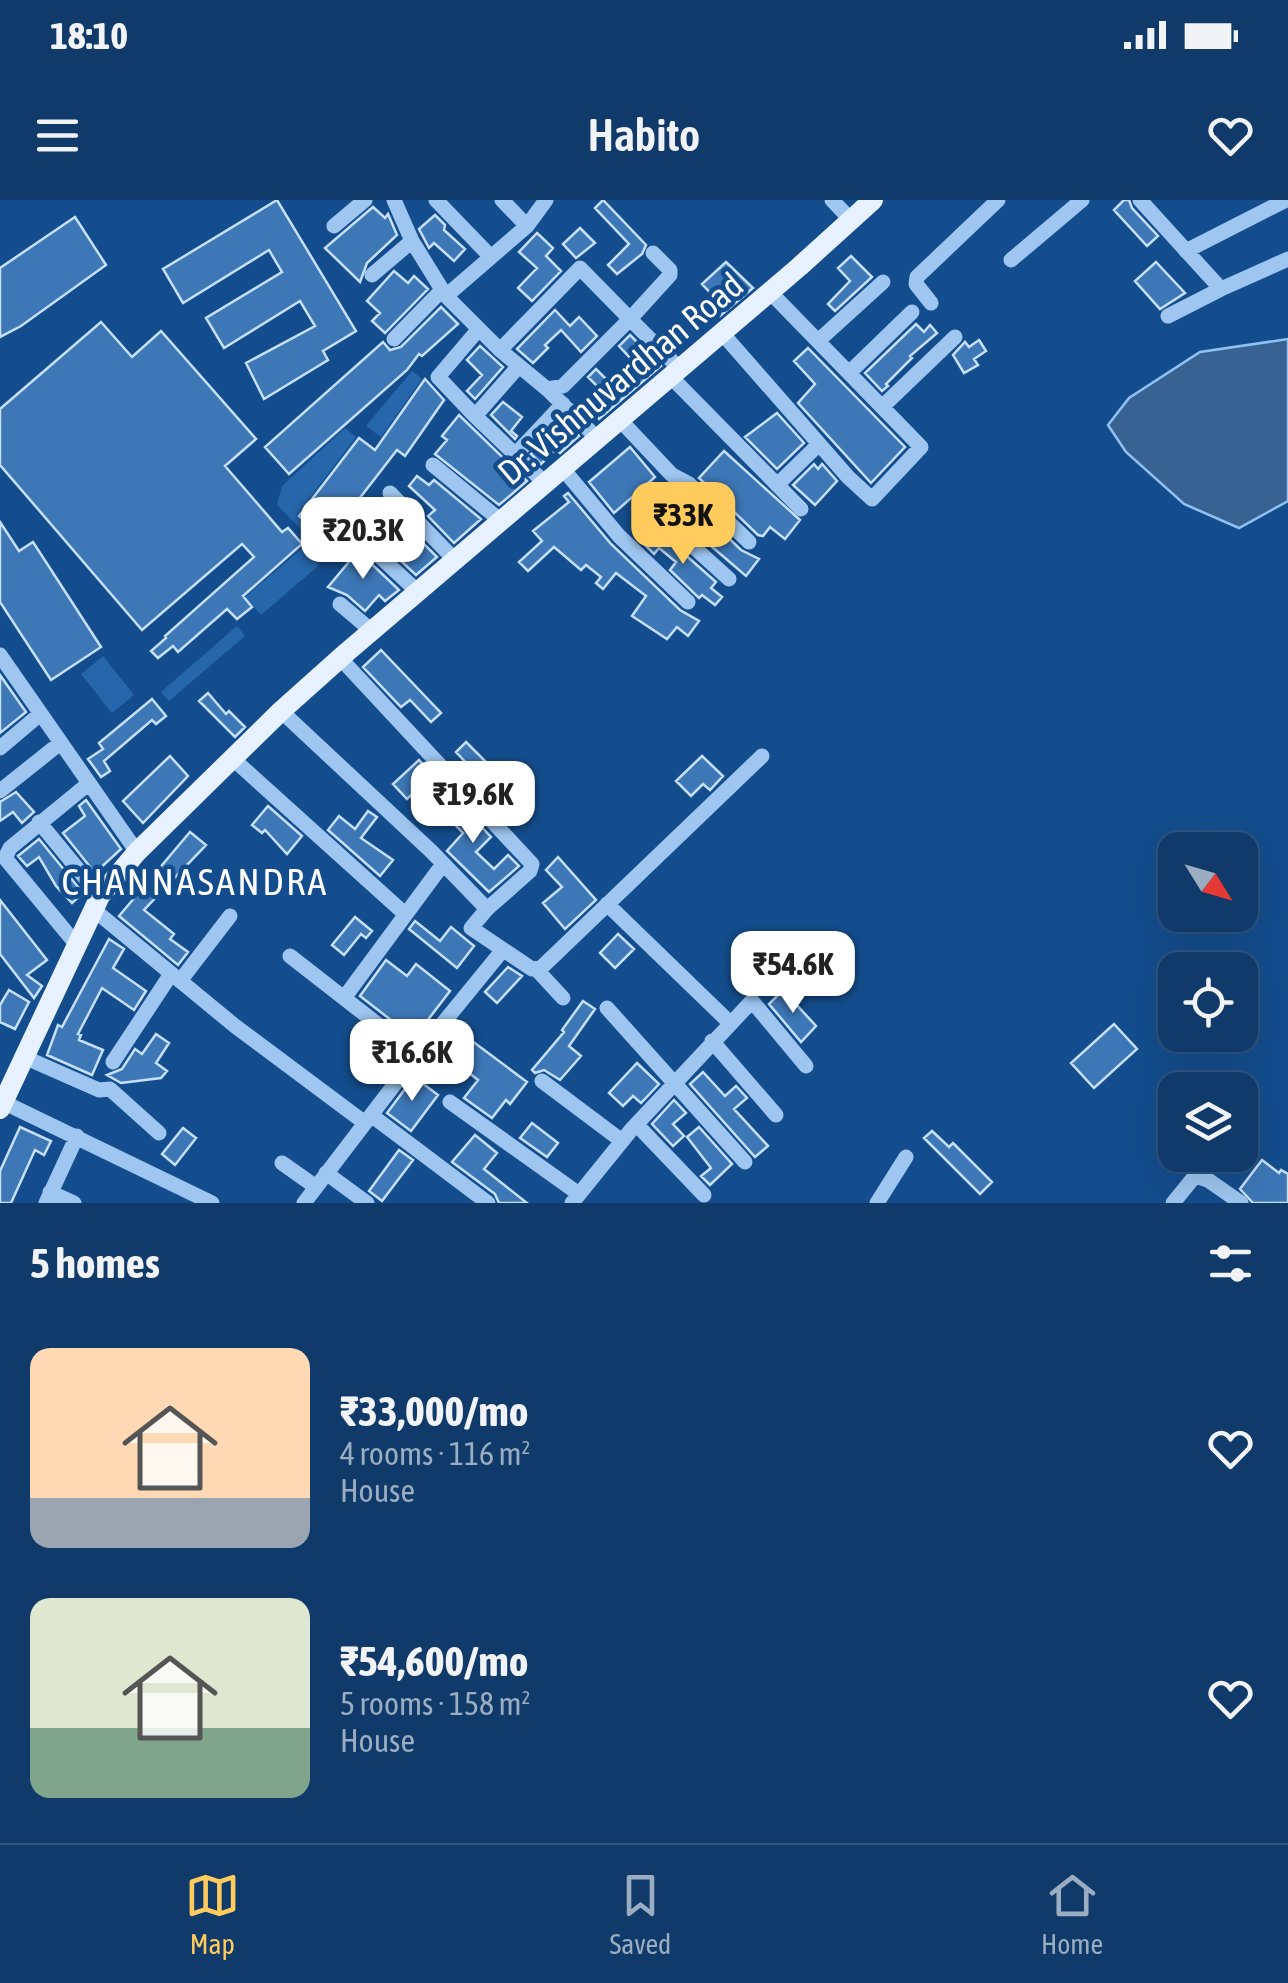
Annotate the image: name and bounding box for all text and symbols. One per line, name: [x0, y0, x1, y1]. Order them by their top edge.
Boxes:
text: 18:10: [50, 14, 128, 57]
icon: menu: [30, 108, 85, 163]
icon: heart: [1203, 108, 1258, 163]
text: Habito: [588, 109, 700, 161]
street label: Dr. Vishnuvardhan Road: [490, 264, 750, 492]
pin: ₹33K: [624, 482, 742, 567]
text: ₹33K: [653, 496, 713, 533]
pin: ₹20.3K: [282, 497, 444, 582]
text: ₹20.3K: [323, 511, 403, 548]
pin: ₹19.6K: [392, 761, 554, 846]
text: ₹19.6K: [433, 775, 513, 812]
north arrow: [1158, 832, 1258, 932]
map controls: [1158, 832, 1258, 1172]
district label: CHANNASANDRA: [61, 860, 329, 903]
pin: ₹54.6K: [712, 931, 874, 1016]
text: ₹54.6K: [753, 945, 833, 982]
button: locate: [1158, 952, 1258, 1052]
pin: ₹16.6K: [331, 1019, 493, 1104]
text: ₹16.6K: [372, 1033, 452, 1070]
button: layers: [1158, 1072, 1258, 1172]
icon: filters: [1203, 1236, 1258, 1291]
text: 5 homes: [30, 1239, 160, 1287]
text: ₹33,000/mo: [340, 1387, 528, 1435]
icon: home: [110, 1388, 230, 1508]
icon: heart: [1203, 1421, 1258, 1476]
text: 4 rooms · 116 m²: [340, 1435, 530, 1472]
text: House: [340, 1472, 415, 1509]
text: ₹54,600/mo: [340, 1637, 528, 1685]
icon: home: [110, 1638, 230, 1758]
icon: heart: [1203, 1671, 1258, 1726]
text: 5 rooms · 158 m²: [340, 1685, 530, 1722]
text: House: [340, 1722, 415, 1759]
tab: Map: [185, 1868, 240, 1960]
tab: Saved: [609, 1868, 671, 1960]
tab: Home: [1041, 1868, 1103, 1960]

